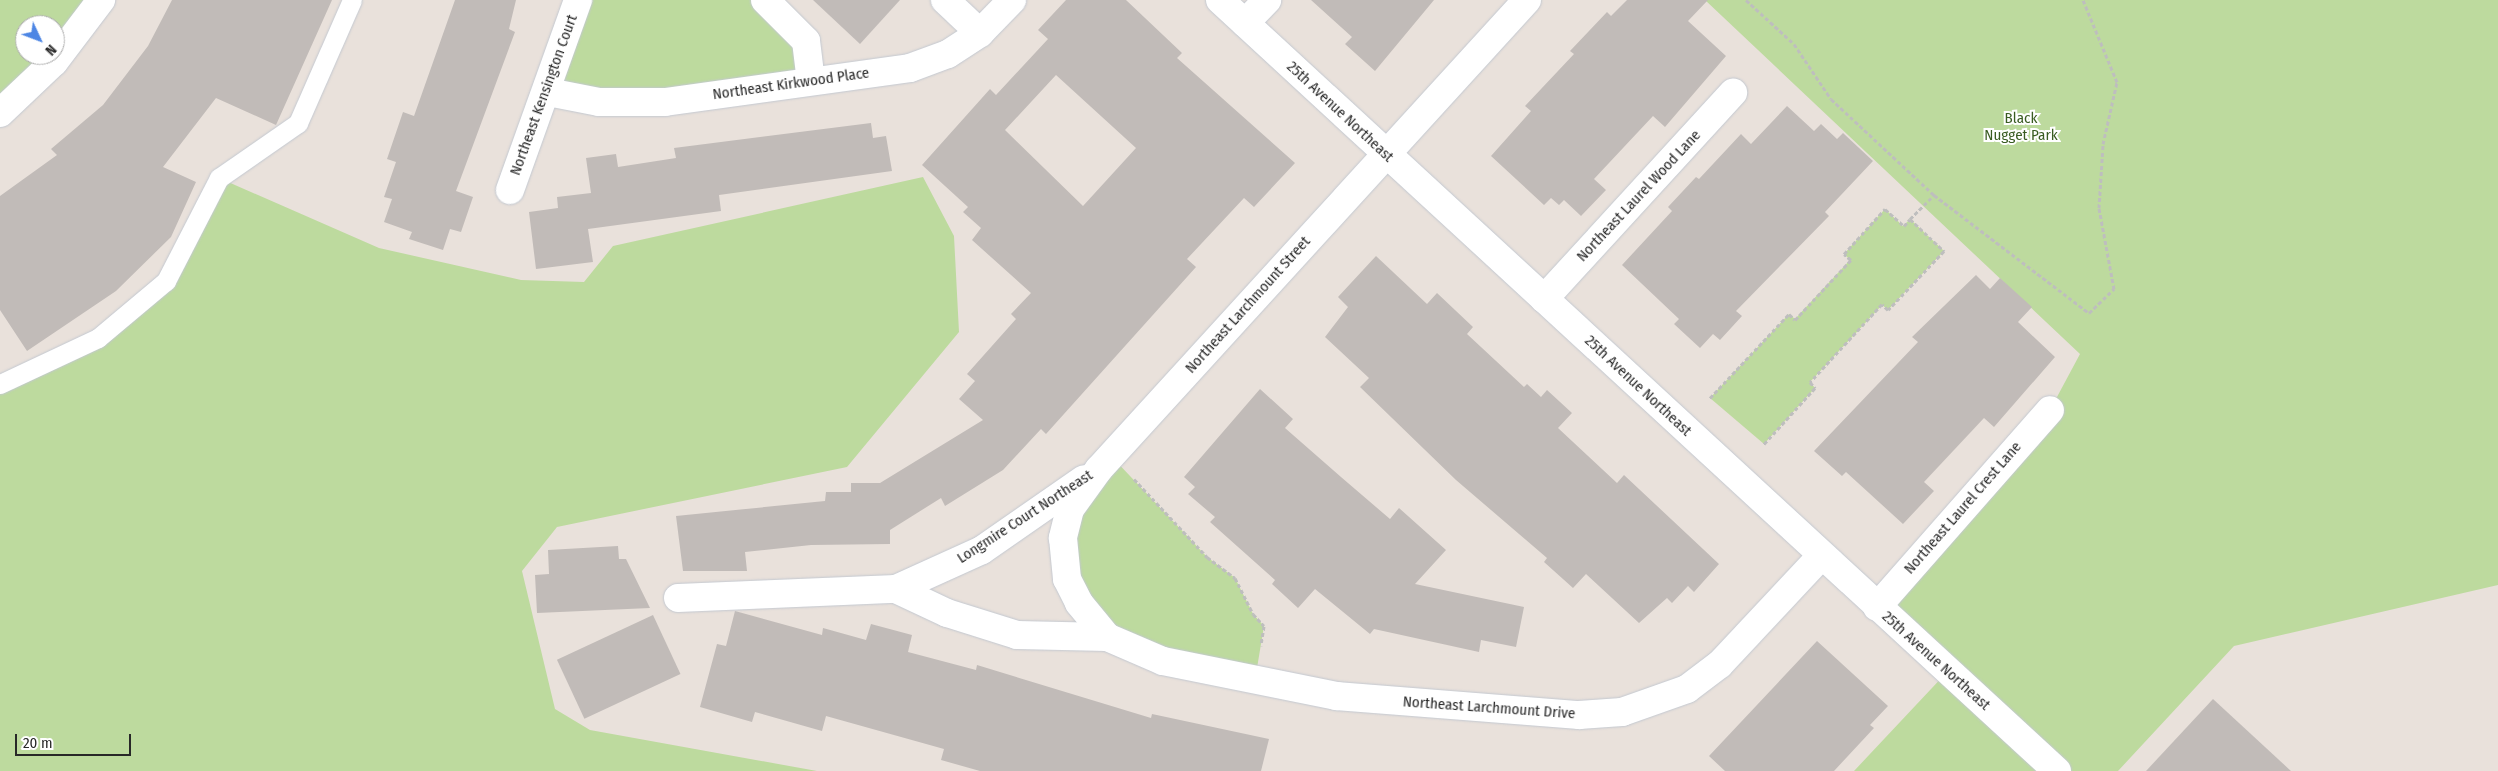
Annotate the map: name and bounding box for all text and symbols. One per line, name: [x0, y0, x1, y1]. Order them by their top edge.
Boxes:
street label: Northeast Kensington Court: [507, 12, 581, 178]
north arrow: [15, 15, 65, 65]
text: N: [42, 41, 60, 59]
street label: 25th Avenue Northeast: [1283, 58, 1397, 166]
street label: Northeast Kirkwood Place: [712, 64, 870, 104]
park label: Black Nugget Park: [1984, 109, 2058, 144]
street label: Northeast Laurel Wood Lane: [1573, 126, 1705, 266]
street label: Northeast Larchmount Street: [1182, 233, 1314, 377]
street label: 25th Avenue Northeast: [1581, 332, 1695, 440]
street label: Northeast Laurel Crest Lane: [1901, 438, 2025, 578]
street label: Longmire Court Northeast: [954, 466, 1096, 568]
street label: 25th Avenue Northeast: [1878, 608, 1994, 714]
street label: Northeast Larchmount Drive: [1402, 693, 1576, 723]
scale bar: [18, 724, 134, 756]
text: 20 m: [23, 734, 53, 752]

